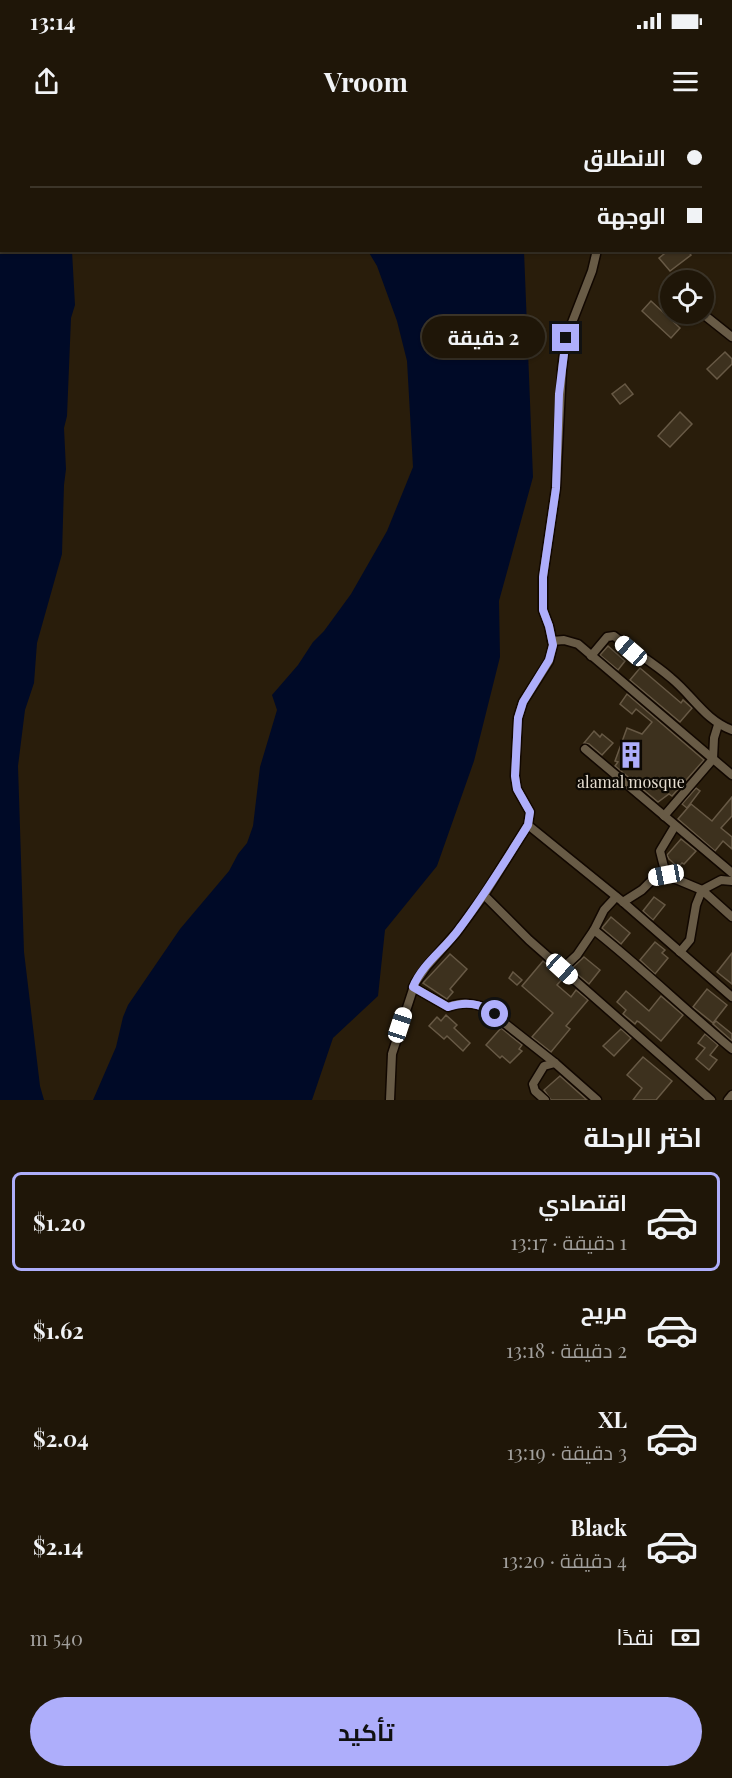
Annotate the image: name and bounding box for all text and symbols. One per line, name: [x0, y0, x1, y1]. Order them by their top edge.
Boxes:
text: 13:14: [30, 6, 75, 36]
text: Vroom: [324, 63, 408, 99]
icon: share: [30, 65, 63, 98]
icon: menu: [669, 65, 702, 98]
text: الانطلاق: [583, 142, 666, 172]
text: الوجهة: [597, 200, 666, 230]
map controls: [660, 270, 714, 324]
button: locate: [660, 270, 714, 324]
callout: 2 دقيقة: [422, 317, 545, 359]
text: 2 دقيقة: [448, 323, 519, 350]
route end: [552, 324, 579, 351]
car: [612, 632, 650, 670]
building icon: alamal mosque: [616, 740, 646, 770]
place label: alamal mosque: [577, 771, 685, 792]
car: [647, 863, 685, 887]
car: [543, 950, 581, 988]
route start: [481, 1000, 508, 1027]
car: [386, 1005, 414, 1045]
text: اختر الرحلة: [583, 1118, 702, 1154]
text: اقتصادي: [538, 1187, 627, 1217]
icon: car: [645, 1195, 699, 1249]
text: $1.20: [33, 1207, 86, 1237]
text: 1 دقيقة · 13:17: [510, 1228, 627, 1255]
text: مريح: [581, 1295, 627, 1325]
icon: car: [645, 1303, 699, 1357]
text: $1.62: [33, 1315, 84, 1345]
text: 2 دقيقة · 13:18: [506, 1336, 627, 1363]
text: XL: [598, 1404, 627, 1434]
icon: car: [645, 1411, 699, 1465]
text: $2.04: [33, 1423, 89, 1453]
text: 3 دقيقة · 13:19: [507, 1438, 627, 1465]
text: Black: [570, 1512, 627, 1542]
icon: car: [645, 1519, 699, 1573]
text: $2.14: [33, 1531, 83, 1561]
text: 4 دقيقة · 13:20: [502, 1546, 627, 1573]
text: نقدًا: [616, 1621, 654, 1651]
icon: cash: [669, 1621, 702, 1654]
text: 540 m: [30, 1624, 83, 1651]
button: تأكيد: [30, 1697, 702, 1766]

